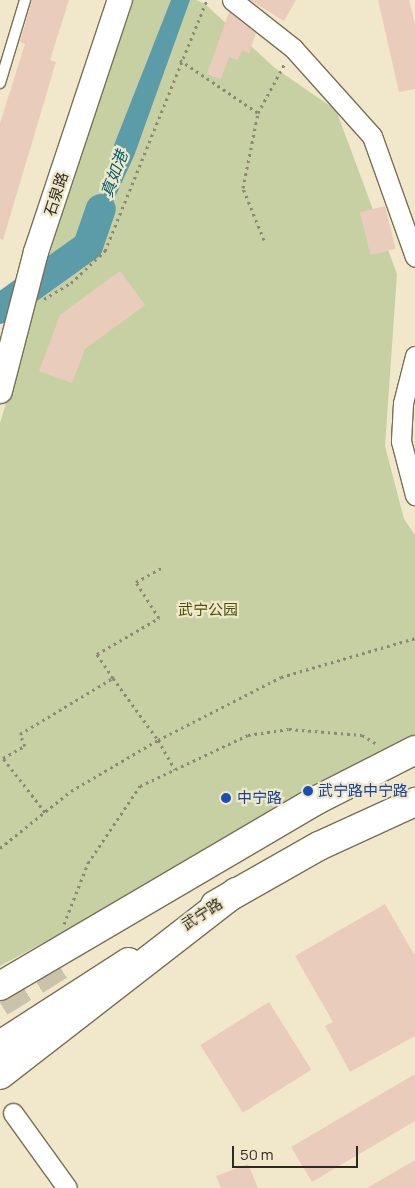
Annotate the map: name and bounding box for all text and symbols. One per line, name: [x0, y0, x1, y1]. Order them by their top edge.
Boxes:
water label: 真如港: [97, 148, 131, 200]
street label: 石泉路: [40, 170, 72, 218]
park label: 武宁公园: [178, 601, 238, 619]
place label: 武宁路中宁路: [318, 782, 408, 800]
marker: 武宁路中宁路: [302, 785, 314, 797]
place label: 中宁路: [237, 789, 282, 807]
marker: 中宁路: [219, 791, 233, 805]
street label: 武宁路: [178, 894, 226, 934]
scale bar: [235, 1136, 361, 1168]
text: 50 m: [240, 1144, 274, 1165]

